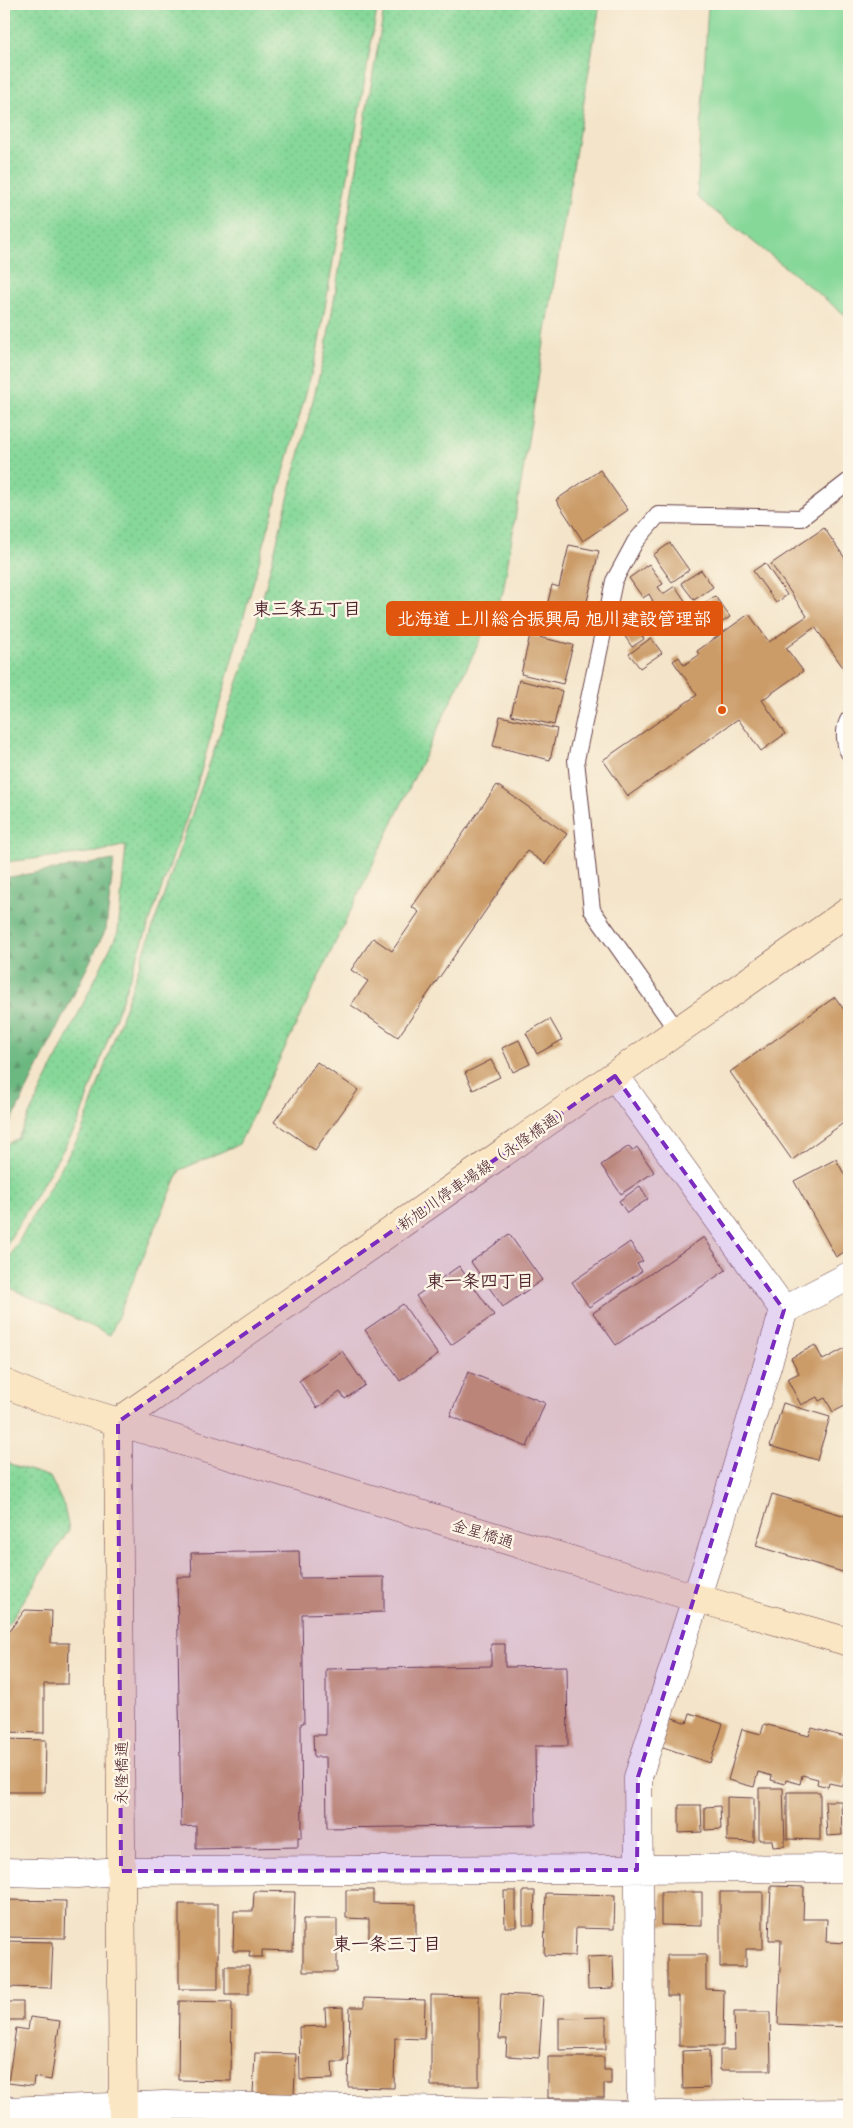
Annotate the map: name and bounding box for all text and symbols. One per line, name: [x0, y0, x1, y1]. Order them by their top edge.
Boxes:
district label: 東三条五丁目: [253, 600, 361, 622]
callout: 北海道 上川総合振興局 旭川建設管理部: [387, 602, 722, 635]
text: 北海道 上川総合振興局 旭川建設管理部: [397, 610, 711, 632]
street label: 新旭川停車場線（永隆橋通）: [394, 1101, 577, 1237]
district label: 東一条四丁目: [426, 1272, 534, 1294]
street label: 金星橋通: [449, 1517, 516, 1555]
street label: 永隆橋通: [113, 1741, 134, 1805]
district label: 東一条三丁目: [333, 1935, 441, 1957]

